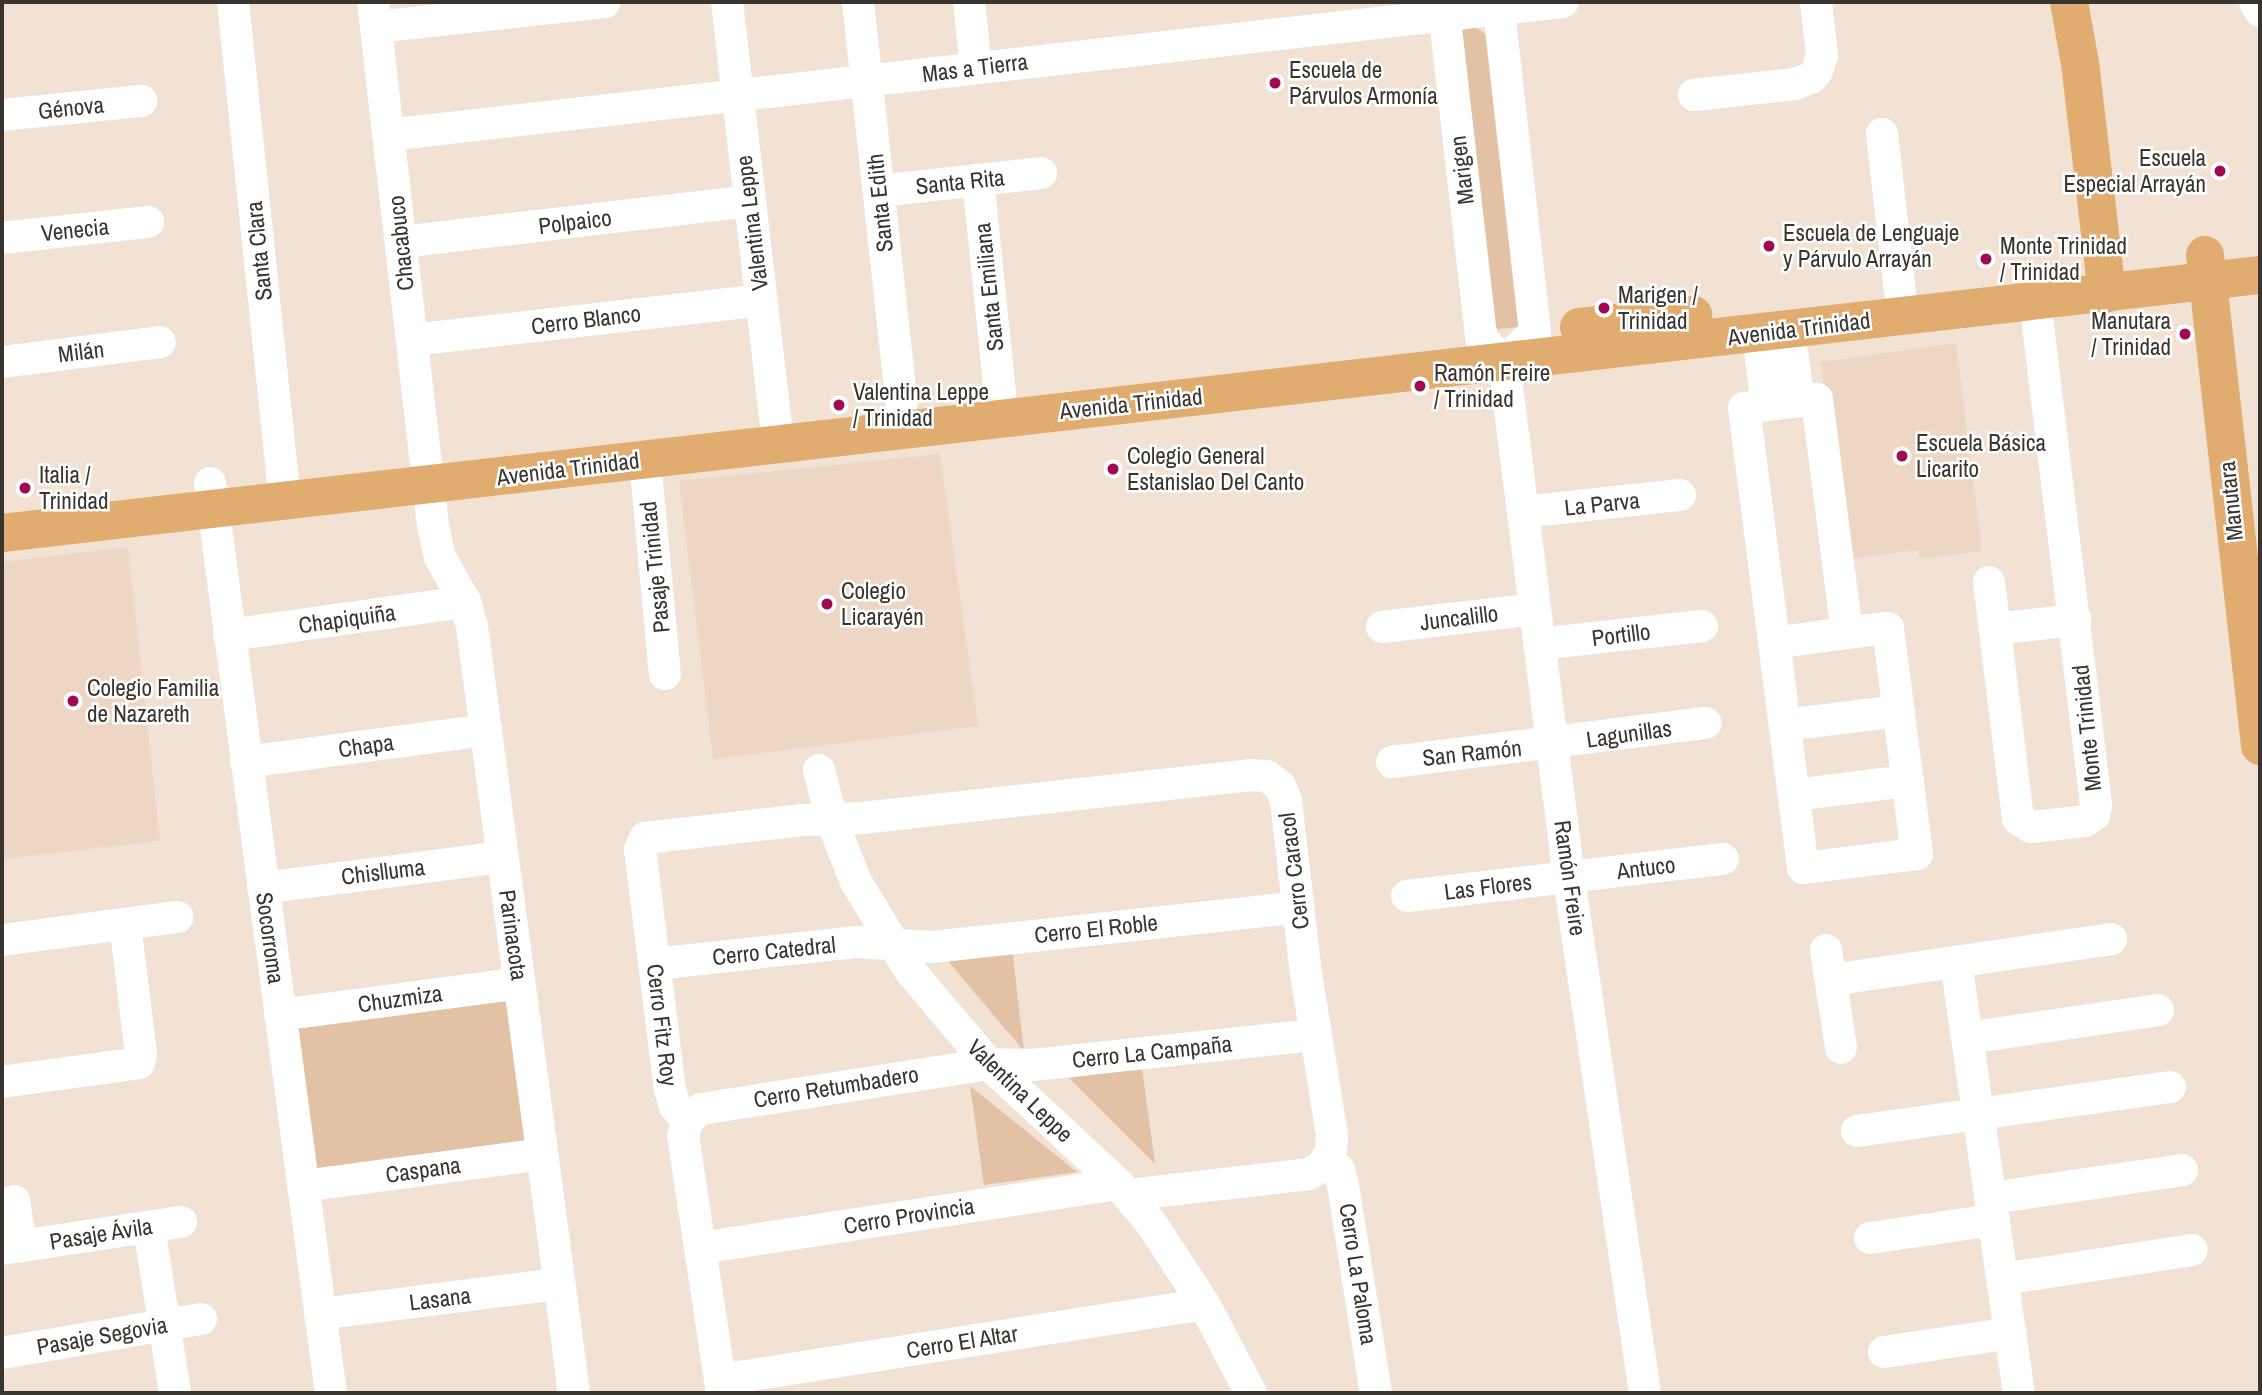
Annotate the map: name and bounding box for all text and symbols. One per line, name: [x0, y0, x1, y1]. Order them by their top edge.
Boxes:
street label: Mas a Tierra: [920, 48, 1030, 88]
place label: Escuela de Párvulos Armonía: [1289, 56, 1439, 110]
marker: Escuela de Párvulos Armonía: [1267, 75, 1283, 91]
street label: Génova: [37, 91, 105, 125]
street label: Marigen: [1444, 134, 1480, 206]
place label: Escuela Especial Arrayán: [2062, 144, 2206, 198]
street label: Santa Edith: [861, 153, 899, 253]
street label: Valentina Leppe: [730, 154, 774, 292]
marker: Escuela Especial Arrayán: [2212, 163, 2228, 179]
street label: Santa Rita: [914, 164, 1006, 200]
street label: Chacabuco: [382, 194, 420, 292]
street label: Santa Clara: [240, 200, 278, 302]
street label: Polpaico: [537, 204, 613, 240]
street label: Venecia: [40, 213, 110, 247]
place label: Escuela de Lenguaje y Párvulo Arrayán: [1783, 219, 1959, 273]
street label: Santa Emiliana: [969, 221, 1009, 353]
place label: Monte Trinidad / Trinidad: [2000, 232, 2127, 286]
marker: Escuela de Lenguaje y Párvulo Arrayán: [1761, 238, 1777, 254]
marker: Monte Trinidad / Trinidad: [1978, 251, 1994, 267]
place label: Marigen / Trinidad: [1618, 281, 1698, 335]
street label: Cerro Blanco: [530, 300, 642, 340]
marker: Marigen / Trinidad: [1596, 300, 1612, 316]
street label: Avenida Trinidad: [1726, 307, 1872, 351]
place label: Manutara / Trinidad: [2091, 307, 2171, 361]
marker: Manutara / Trinidad: [2177, 326, 2193, 342]
street label: Milán: [56, 335, 106, 369]
place label: Ramón Freire / Trinidad: [1434, 359, 1550, 413]
place label: Valentina Leppe / Trinidad: [853, 378, 989, 432]
marker: Ramón Freire / Trinidad: [1412, 378, 1428, 394]
street label: Avenida Trinidad: [1058, 383, 1204, 425]
marker: Valentina Leppe / Trinidad: [831, 397, 847, 413]
place label: Escuela Básica Licarito: [1916, 429, 2046, 483]
place label: Colegio General Estanislao Del Canto: [1127, 442, 1304, 496]
street label: Avenida Trinidad: [495, 447, 641, 491]
marker: Escuela Básica Licarito: [1894, 448, 1910, 464]
street label: Manutara: [2213, 460, 2249, 542]
place label: Italia / Trinidad: [39, 461, 109, 515]
marker: Colegio General Estanislao Del Canto: [1105, 461, 1121, 477]
marker: Italia / Trinidad: [17, 480, 33, 496]
street label: La Parva: [1563, 486, 1641, 522]
street label: Pasaje Trinidad: [634, 500, 676, 634]
place label: Colegio Licarayén: [841, 577, 924, 631]
marker: Colegio Licarayén: [819, 596, 835, 612]
street label: Chapiquiña: [297, 599, 397, 639]
street label: Juncalillo: [1418, 600, 1500, 636]
street label: Portillo: [1590, 618, 1652, 652]
street label: Monte Trinidad: [2067, 663, 2107, 793]
place label: Colegio Familia de Nazareth: [87, 674, 219, 728]
marker: Colegio Familia de Nazareth: [65, 693, 81, 709]
street label: Lagunillas: [1585, 714, 1673, 754]
street label: Chapa: [337, 728, 395, 764]
street label: San Ramón: [1421, 734, 1523, 772]
street label: Cerro Caracol: [1273, 811, 1315, 931]
street label: Ramón Freire: [1548, 818, 1592, 938]
street label: Antuco: [1615, 851, 1677, 885]
street label: Chislluma: [340, 853, 426, 891]
street label: Las Flores: [1443, 868, 1533, 906]
street label: Parinacota: [493, 888, 533, 982]
street label: Socorroma: [250, 890, 290, 986]
street label: Cerro El Roble: [1033, 909, 1159, 949]
street label: Cerro Catedral: [711, 931, 837, 971]
street label: Cerro Fitz Roy: [641, 962, 683, 1088]
street label: Chuzmiza: [356, 979, 444, 1019]
street label: Cerro La Campaña: [1071, 1030, 1233, 1074]
street label: Valentina Leppe: [961, 1034, 1079, 1148]
street label: Cerro Retumbadero: [752, 1060, 920, 1114]
street label: Caspana: [384, 1151, 462, 1189]
street label: Cerro Provincia: [842, 1192, 976, 1240]
street label: Cerro La Paloma: [1333, 1201, 1383, 1347]
street label: Pasaje Ávila: [47, 1212, 155, 1256]
street label: Lasana: [408, 1282, 472, 1316]
street label: Pasaje Segovia: [35, 1311, 169, 1361]
street label: Cerro El Altar: [904, 1320, 1020, 1364]

